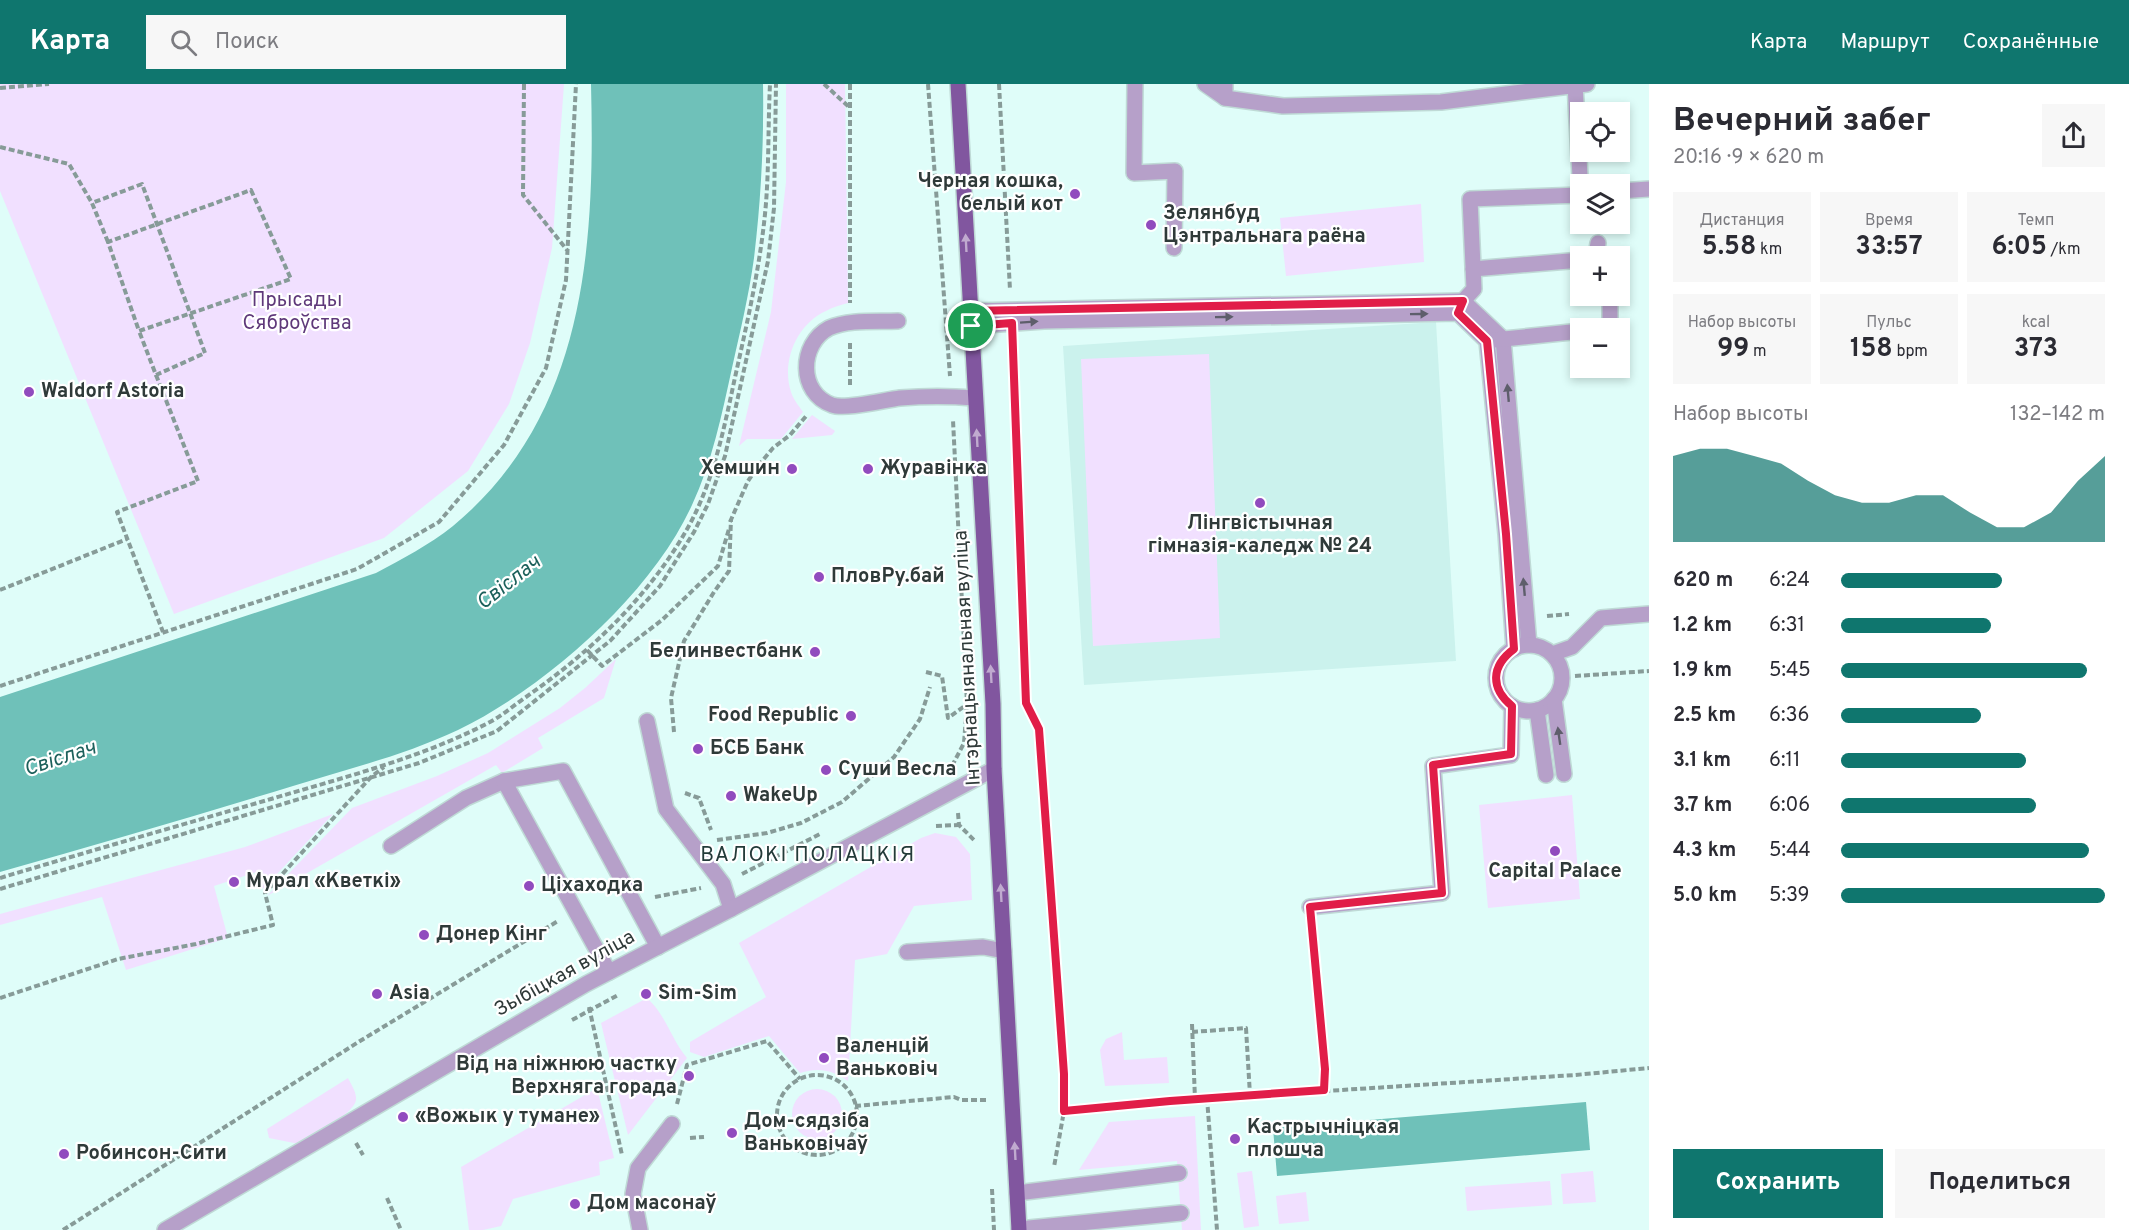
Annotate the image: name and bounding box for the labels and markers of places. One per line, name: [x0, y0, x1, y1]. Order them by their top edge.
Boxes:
place label: Черная кошка, белый кот: [917, 169, 1063, 218]
marker: Черная кошка, белый кот: [1068, 187, 1082, 201]
place label: Зелянбуд Цэнтральнага раёна: [1163, 201, 1366, 250]
marker: Зелянбуд Цэнтральнага раёна: [1144, 218, 1158, 232]
pin: [945, 300, 996, 351]
place label: Waldorf Astoria: [41, 379, 184, 405]
marker: Waldorf Astoria: [22, 385, 36, 399]
place label: Хемшин: [700, 456, 780, 482]
place label: Журавінка: [880, 456, 987, 482]
marker: Хемшин: [785, 462, 799, 476]
marker: Журавінка: [861, 462, 875, 476]
marker: Лінгвістычная гімназія-каледж № 24: [1253, 496, 1267, 510]
place label: Лінгвістычная гімназія-каледж № 24: [1148, 511, 1372, 560]
place label: ПловРу.бай: [831, 564, 945, 590]
marker: ПловРу.бай: [812, 570, 826, 584]
place label: Белинвестбанк: [649, 639, 803, 665]
marker: Белинвестбанк: [808, 645, 822, 659]
place label: Food Republic: [708, 703, 839, 729]
marker: Food Republic: [844, 709, 858, 723]
place label: БСБ Банк: [710, 736, 805, 762]
marker: БСБ Банк: [691, 742, 705, 756]
place label: Суши Весла: [838, 757, 956, 783]
marker: Суши Весла: [819, 763, 833, 777]
place label: WakeUp: [743, 783, 818, 809]
marker: WakeUp: [724, 789, 738, 803]
marker: Capital Palace: [1548, 844, 1562, 858]
place label: Capital Palace: [1488, 859, 1622, 885]
place label: Мурал «Кветкі»: [246, 869, 401, 895]
place label: Ціхаходка: [541, 873, 643, 899]
marker: Мурал «Кветкі»: [227, 875, 241, 889]
marker: Ціхаходка: [522, 879, 536, 893]
place label: Донер Кінг: [436, 922, 547, 948]
marker: Донер Кінг: [417, 928, 431, 942]
place label: Asia: [389, 981, 430, 1007]
place label: Sim-Sim: [658, 981, 737, 1007]
marker: Asia: [370, 987, 384, 1001]
marker: Sim-Sim: [639, 987, 653, 1001]
place label: Валенцій Ваньковіч: [836, 1034, 938, 1083]
marker: Валенцій Ваньковіч: [817, 1051, 831, 1065]
place label: Від на ніжнюю частку Верхняга горада: [456, 1052, 677, 1101]
marker: Від на ніжнюю частку Верхняга горада: [682, 1069, 696, 1083]
place label: «Вожык у тумане»: [415, 1104, 600, 1130]
place label: Дом-сядзіба Ваньковічаў: [744, 1109, 869, 1158]
marker: «Вожык у тумане»: [396, 1110, 410, 1124]
place label: Кастрычніцкая плошча: [1247, 1115, 1399, 1164]
marker: Дом-сядзіба Ваньковічаў: [725, 1126, 739, 1140]
marker: Кастрычніцкая плошча: [1228, 1132, 1242, 1146]
place label: Робинсон-Сити: [76, 1141, 227, 1167]
marker: Робинсон-Сити: [57, 1147, 71, 1161]
place label: Дом масонаў: [587, 1191, 717, 1217]
marker: Дом масонаў: [568, 1197, 582, 1211]

